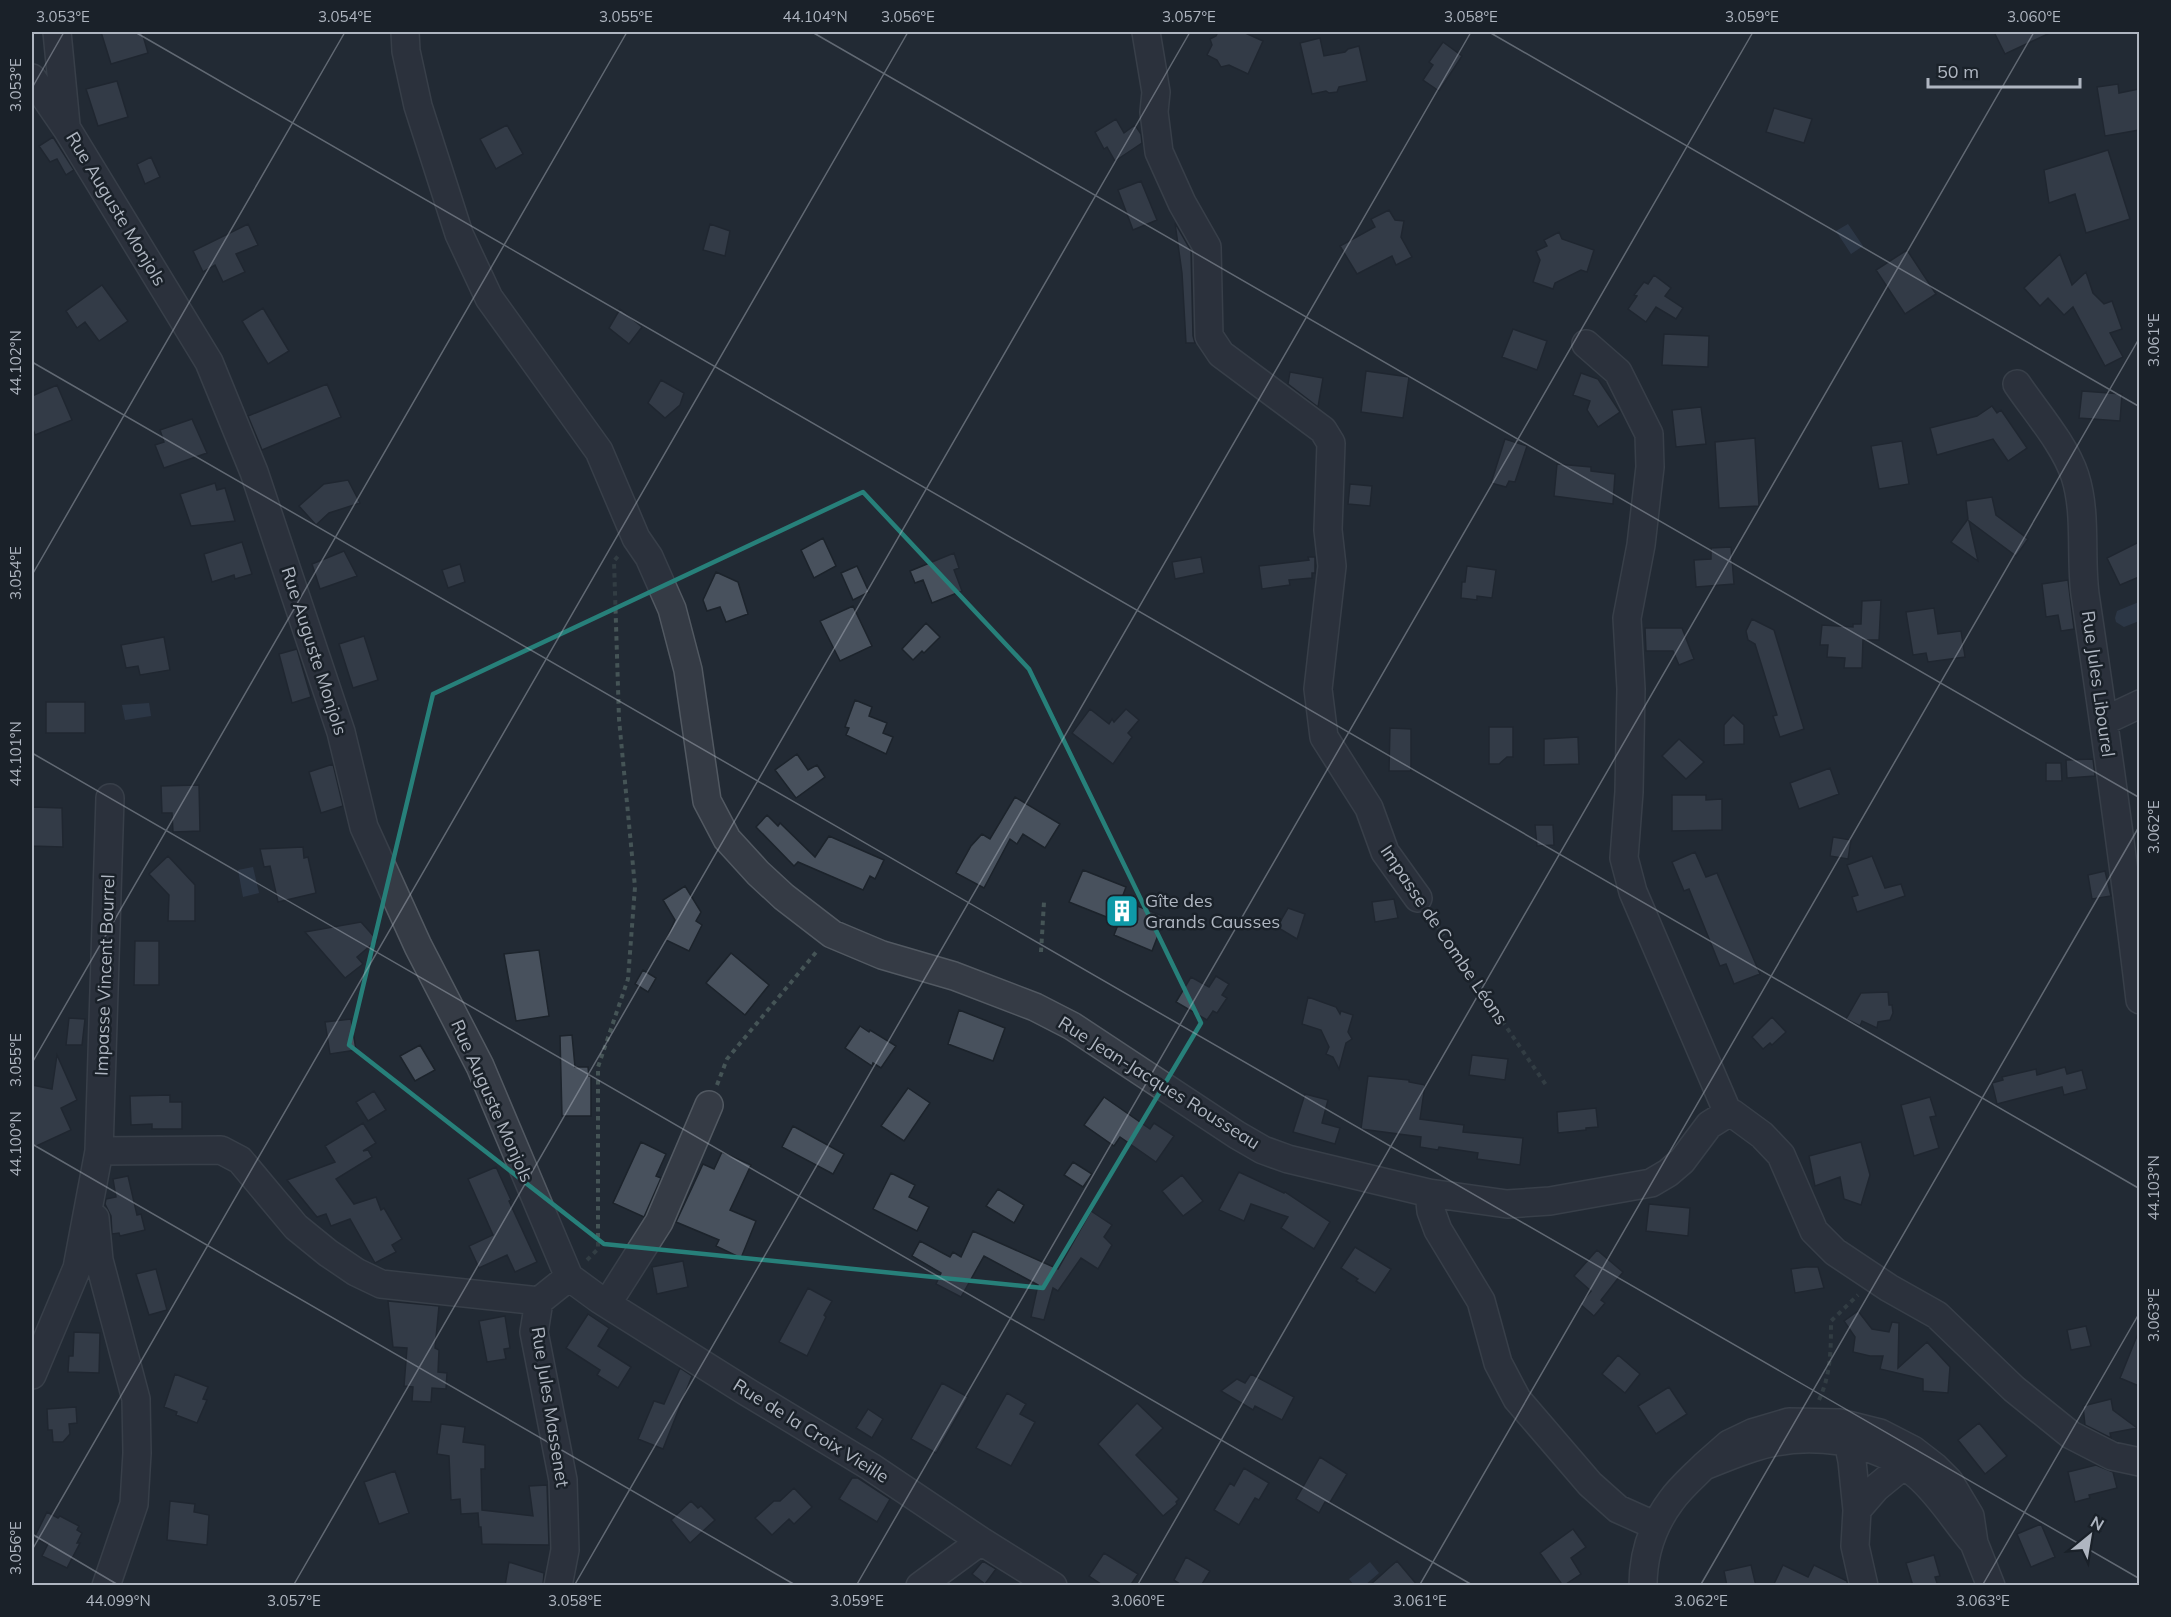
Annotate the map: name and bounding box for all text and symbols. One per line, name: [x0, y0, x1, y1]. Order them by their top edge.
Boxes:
text: 3.053°E: [36, 7, 90, 26]
text: 3.054°E: [318, 7, 372, 26]
text: 3.055°E: [599, 7, 653, 26]
text: 44.104°N: [782, 7, 848, 26]
text: 3.056°E: [881, 7, 935, 26]
text: 3.057°E: [1162, 7, 1216, 26]
text: 3.058°E: [1444, 7, 1498, 26]
text: 3.059°E: [1725, 7, 1779, 26]
text: 3.060°E: [2007, 7, 2061, 26]
scale bar: [1928, 51, 2080, 89]
text: 3.053°E: [6, 58, 25, 112]
text: 50 m: [1937, 60, 1979, 83]
street label: Rue Auguste Monjols: [61, 127, 172, 290]
text: 3.061°E: [2144, 313, 2163, 367]
text: 44.102°N: [6, 330, 25, 396]
text: 3.054°E: [6, 546, 25, 600]
street label: Rue Auguste Monjols: [276, 564, 353, 738]
street label: Rue Jules Libourel: [2077, 609, 2120, 759]
text: 44.101°N: [6, 721, 25, 787]
text: 3.062°E: [2144, 800, 2163, 854]
street label: Impasse de Combe Léons: [1376, 840, 1513, 1029]
street label: Impasse Vincent Bourrel: [89, 874, 120, 1076]
place label: Gîte des Grands Causses: [1145, 889, 1280, 933]
building icon: Gîte des Grands Causses: [1104, 893, 1140, 929]
street label: Rue Jean-Jacques Rousseau: [1054, 1011, 1264, 1154]
street label: Rue Auguste Monjols: [446, 1016, 539, 1186]
text: 3.055°E: [6, 1033, 25, 1087]
text: 44.100°N: [6, 1111, 25, 1177]
text: 44.103°N: [2144, 1155, 2163, 1221]
text: 3.063°E: [2144, 1288, 2163, 1342]
street label: Rue Jules Massenet: [526, 1325, 575, 1489]
street label: Rue de la Croix Vieille: [729, 1373, 893, 1488]
north arrow: [2060, 1506, 2120, 1566]
text: N: [2087, 1511, 2108, 1535]
text: 3.056°E: [6, 1521, 25, 1575]
text: 44.099°N: [85, 1591, 151, 1610]
text: 3.057°E: [267, 1591, 321, 1610]
text: 3.058°E: [548, 1591, 602, 1610]
text: 3.059°E: [830, 1591, 884, 1610]
text: 3.060°E: [1111, 1591, 1165, 1610]
text: 3.061°E: [1393, 1591, 1447, 1610]
text: 3.062°E: [1674, 1591, 1728, 1610]
text: 3.063°E: [1956, 1591, 2010, 1610]

